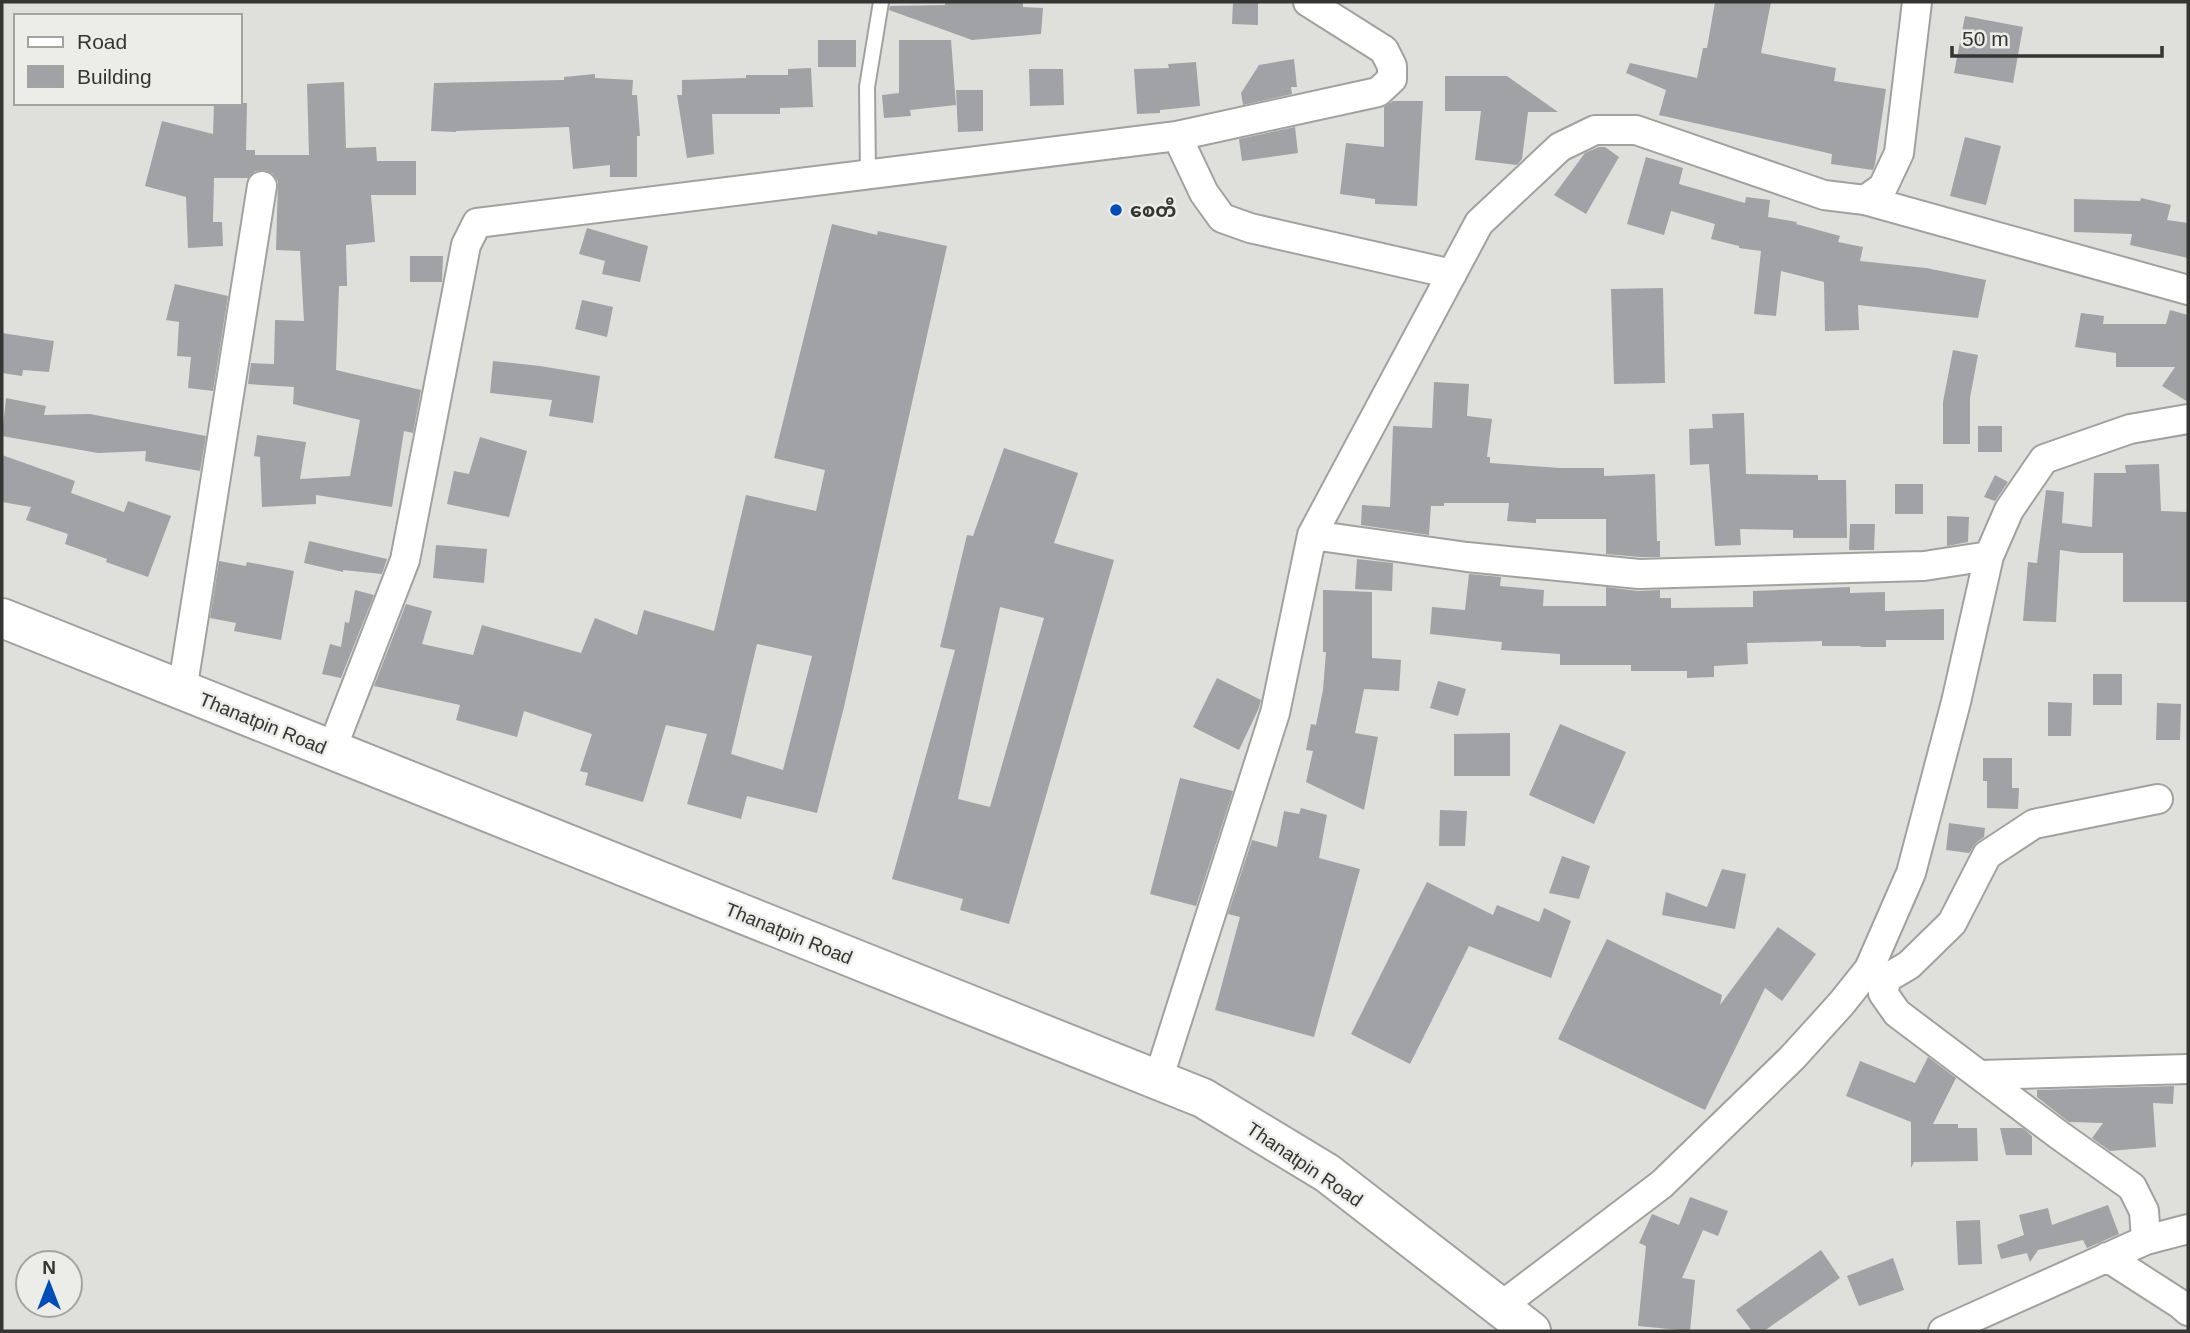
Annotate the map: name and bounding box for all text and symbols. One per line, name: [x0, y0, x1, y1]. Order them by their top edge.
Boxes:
legend: [14, 14, 242, 105]
scale bar: [1952, 14, 2162, 58]
text: 50 m: [1962, 27, 2009, 50]
text: Road: [77, 30, 127, 53]
text: Building: [77, 65, 152, 88]
place label: စေတီ: [1130, 197, 1176, 221]
marker: စေတီ: [1108, 202, 1124, 218]
street label: Thanatpin Road: [196, 688, 329, 759]
street label: Thanatpin Road: [722, 898, 855, 969]
street label: Thanatpin Road: [1243, 1118, 1367, 1211]
north arrow: [14, 1249, 84, 1319]
text: N: [42, 1257, 56, 1278]

